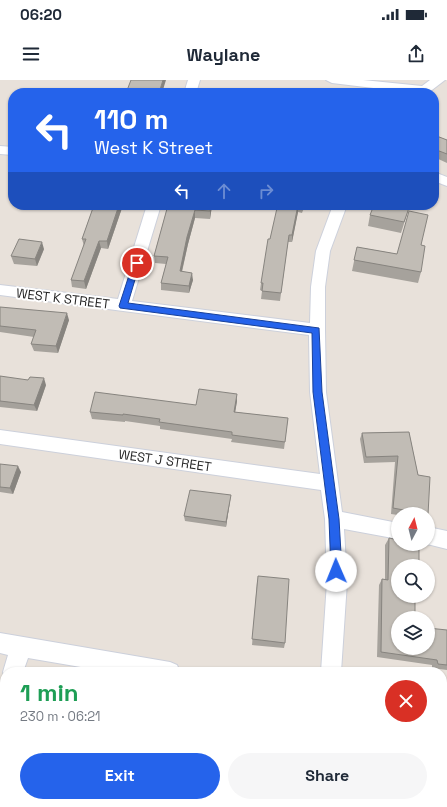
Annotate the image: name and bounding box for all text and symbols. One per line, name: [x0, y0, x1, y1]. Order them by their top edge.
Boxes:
text: 06:20: [20, 5, 62, 24]
icon: menu: [20, 43, 42, 65]
text: Waylane: [187, 43, 260, 66]
icon: share: [405, 43, 427, 65]
text: 110 m: [94, 101, 168, 137]
icon: left: [28, 104, 80, 156]
text: West K Street: [94, 136, 213, 159]
icon: left: [171, 180, 193, 202]
icon: ahead: [213, 180, 235, 202]
icon: right: [255, 180, 277, 202]
pin: [120, 246, 154, 280]
icon: arrive: [126, 252, 148, 274]
street label: WEST K STREET: [15, 284, 111, 313]
street label: WEST J STREET: [117, 446, 213, 475]
north arrow: [391, 507, 435, 551]
map controls: [391, 507, 435, 655]
position arrow: [315, 550, 357, 592]
button: search: [391, 559, 435, 603]
button: layers: [391, 611, 435, 655]
text: 1 min: [20, 677, 79, 708]
button: close: [385, 680, 427, 722]
text: 230 m · 06:21: [20, 708, 100, 725]
button: Exit: [20, 753, 220, 799]
button: Share: [228, 753, 427, 799]

